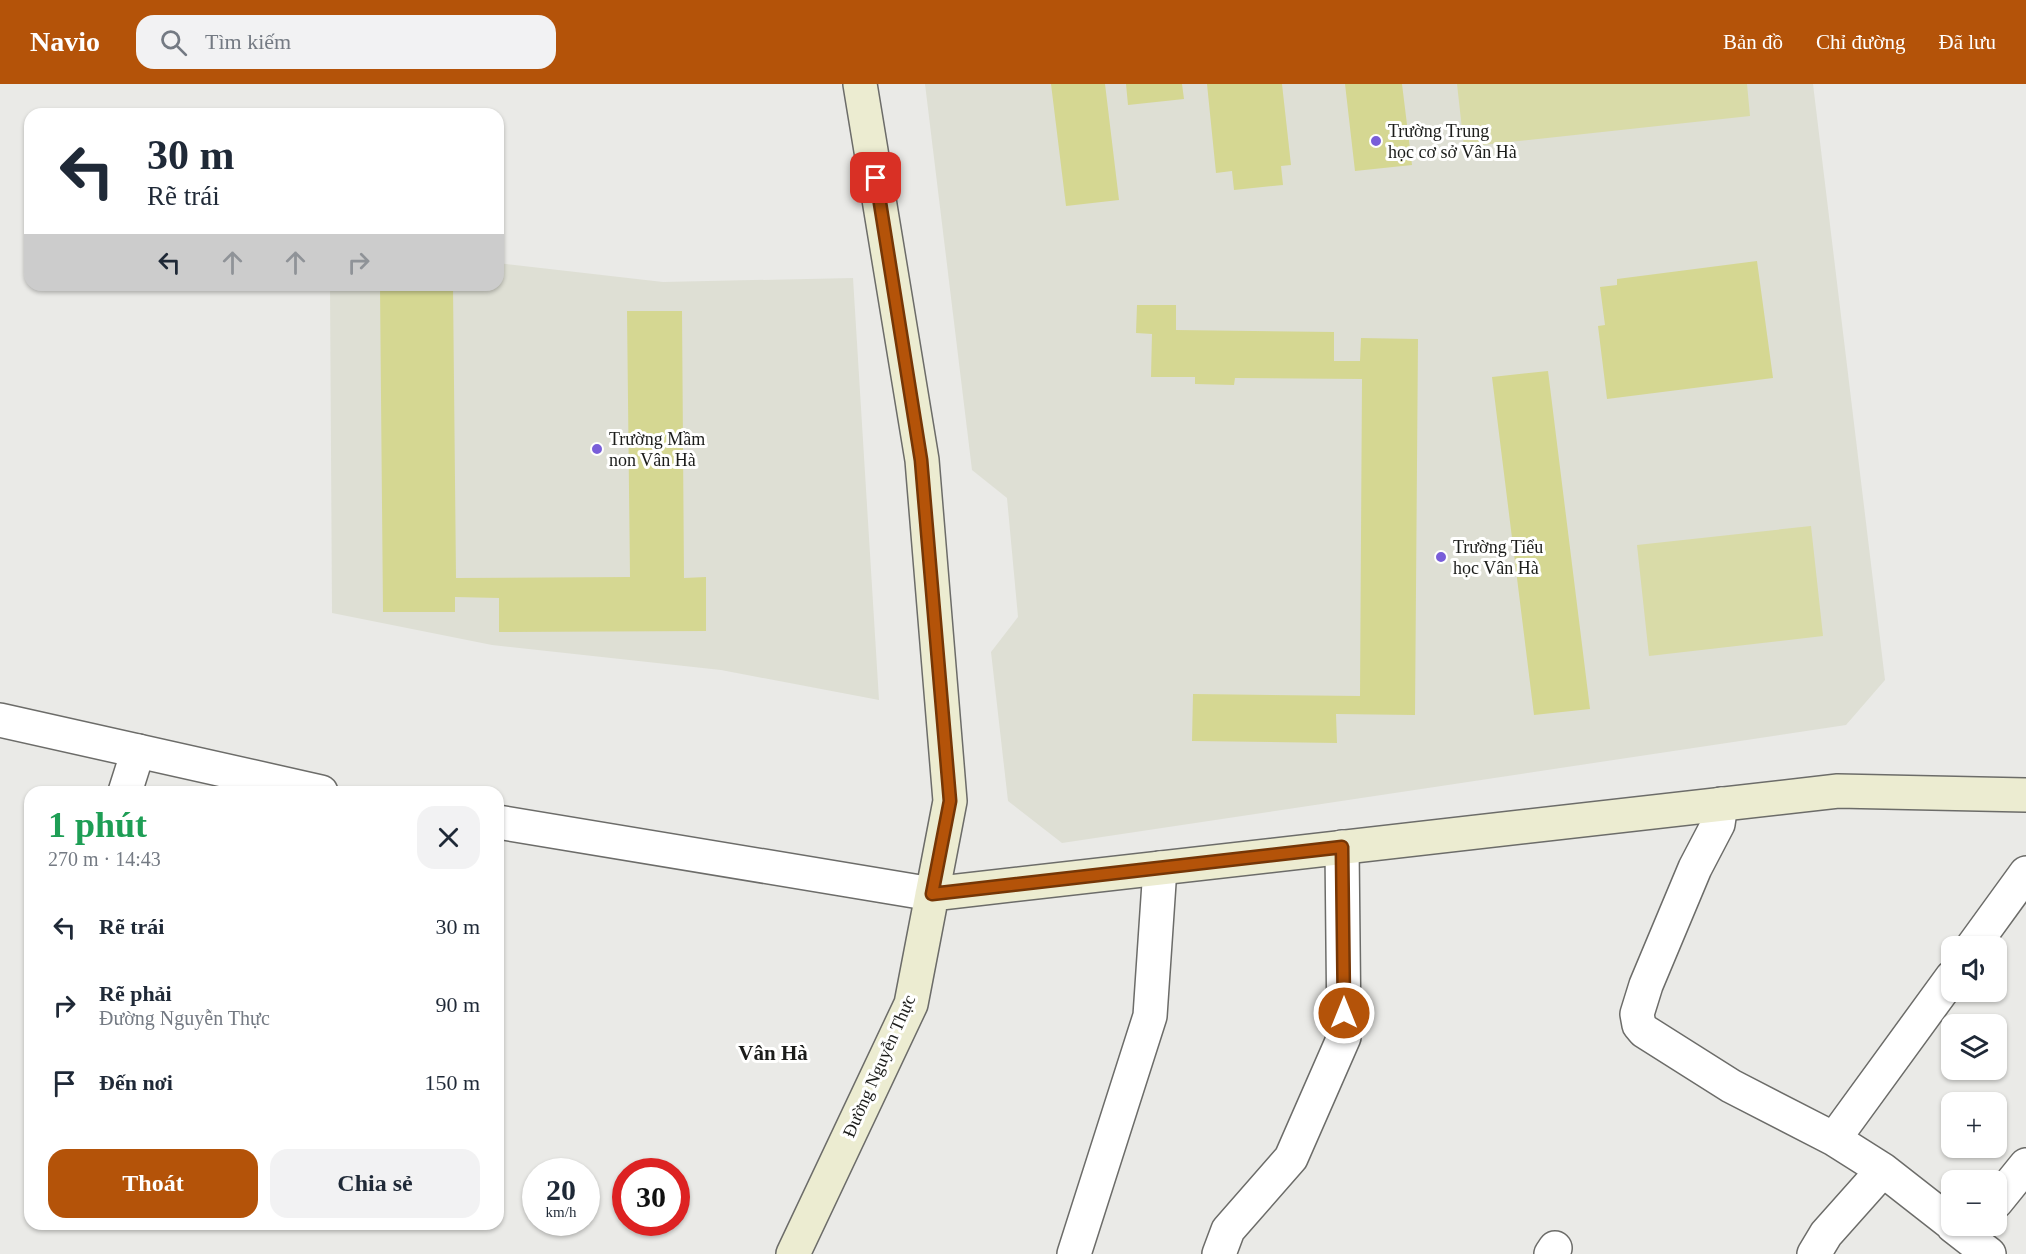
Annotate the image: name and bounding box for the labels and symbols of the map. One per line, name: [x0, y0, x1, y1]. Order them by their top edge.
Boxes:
place label: Trường Trung học cơ sở Vân Hà: [1388, 121, 1517, 162]
marker: Trường Trung học cơ sở Vân Hà: [1369, 134, 1383, 148]
pin: [850, 152, 901, 203]
place label: Trường Mầm non Vân Hà: [609, 429, 705, 470]
marker: Trường Mầm non Vân Hà: [590, 442, 604, 456]
place label: Trường Tiểu học Vân Hà: [1453, 537, 1543, 578]
marker: Trường Tiểu học Vân Hà: [1434, 550, 1448, 564]
position arrow: [1312, 981, 1376, 1045]
street label: Đường Nguyễn Thực: [839, 992, 919, 1140]
district label: Vân Hà: [738, 1041, 808, 1065]
speed limit sign: 30: [612, 1158, 690, 1236]

